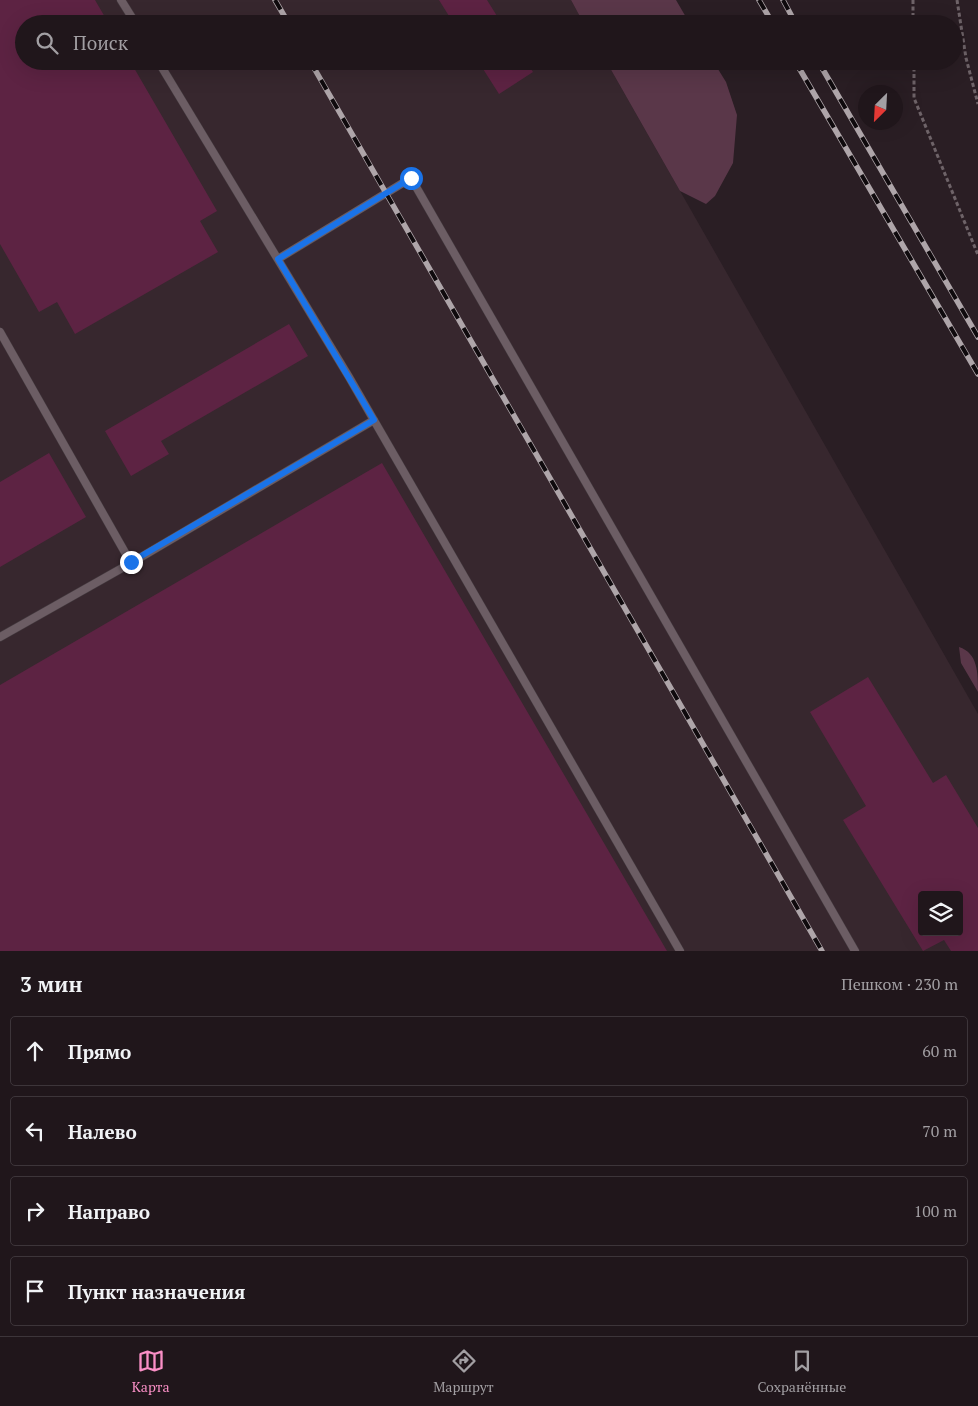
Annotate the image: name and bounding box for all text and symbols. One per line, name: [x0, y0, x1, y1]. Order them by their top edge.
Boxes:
search box: [15, 15, 963, 70]
icon: search: [33, 29, 61, 57]
text: Поиск: [73, 30, 128, 55]
north arrow: [858, 85, 903, 130]
route start: [400, 167, 423, 190]
route end: [120, 551, 143, 574]
map controls: [918, 891, 963, 936]
button: layers: [918, 891, 963, 936]
text: 3 мин: [20, 970, 82, 998]
text: Пешком · 230 m: [841, 973, 958, 995]
icon: ahead: [21, 1037, 49, 1065]
text: Прямо: [68, 1039, 131, 1064]
text: 60 m: [922, 1040, 957, 1062]
icon: left: [21, 1117, 49, 1145]
text: Налево: [68, 1119, 137, 1144]
text: 70 m: [922, 1120, 957, 1142]
icon: right: [21, 1197, 49, 1225]
text: Направо: [68, 1199, 150, 1224]
text: 100 m: [914, 1200, 957, 1222]
icon: arrive: [21, 1277, 49, 1305]
text: Пункт назначения: [68, 1279, 245, 1304]
tab: Карта: [132, 1347, 170, 1396]
tab: Маршрут: [433, 1347, 494, 1396]
tab: Сохранённые: [757, 1347, 846, 1396]

